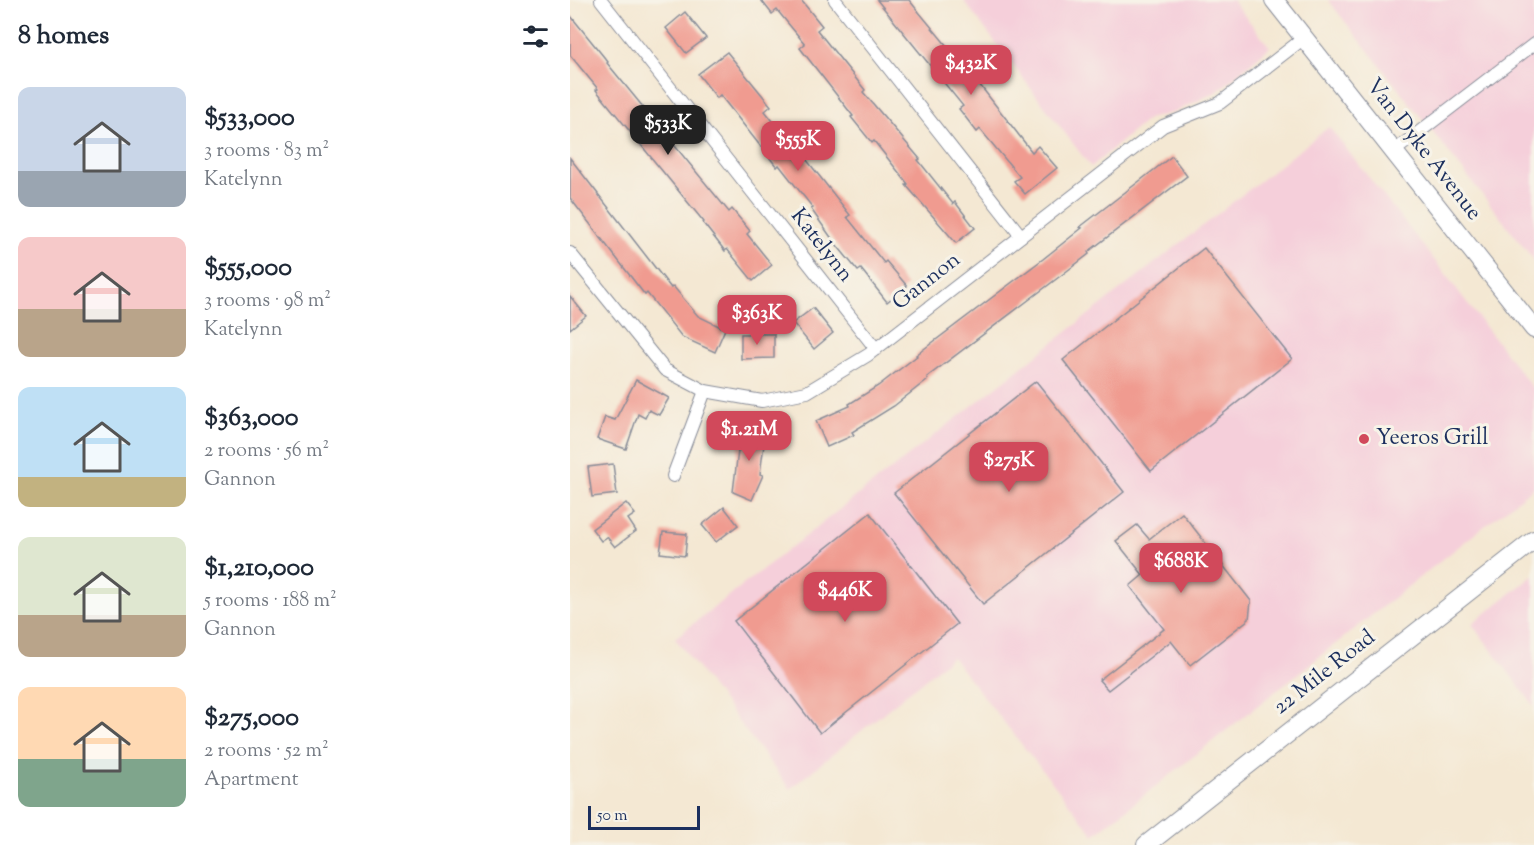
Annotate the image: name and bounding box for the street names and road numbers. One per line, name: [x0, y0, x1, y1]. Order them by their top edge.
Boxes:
street label: Van Dyke Avenue: [1357, 72, 1489, 228]
street label: Katelynn: [782, 202, 860, 290]
street label: Gannon: [886, 245, 968, 319]
street label: 22 Mile Road: [1267, 623, 1383, 723]

